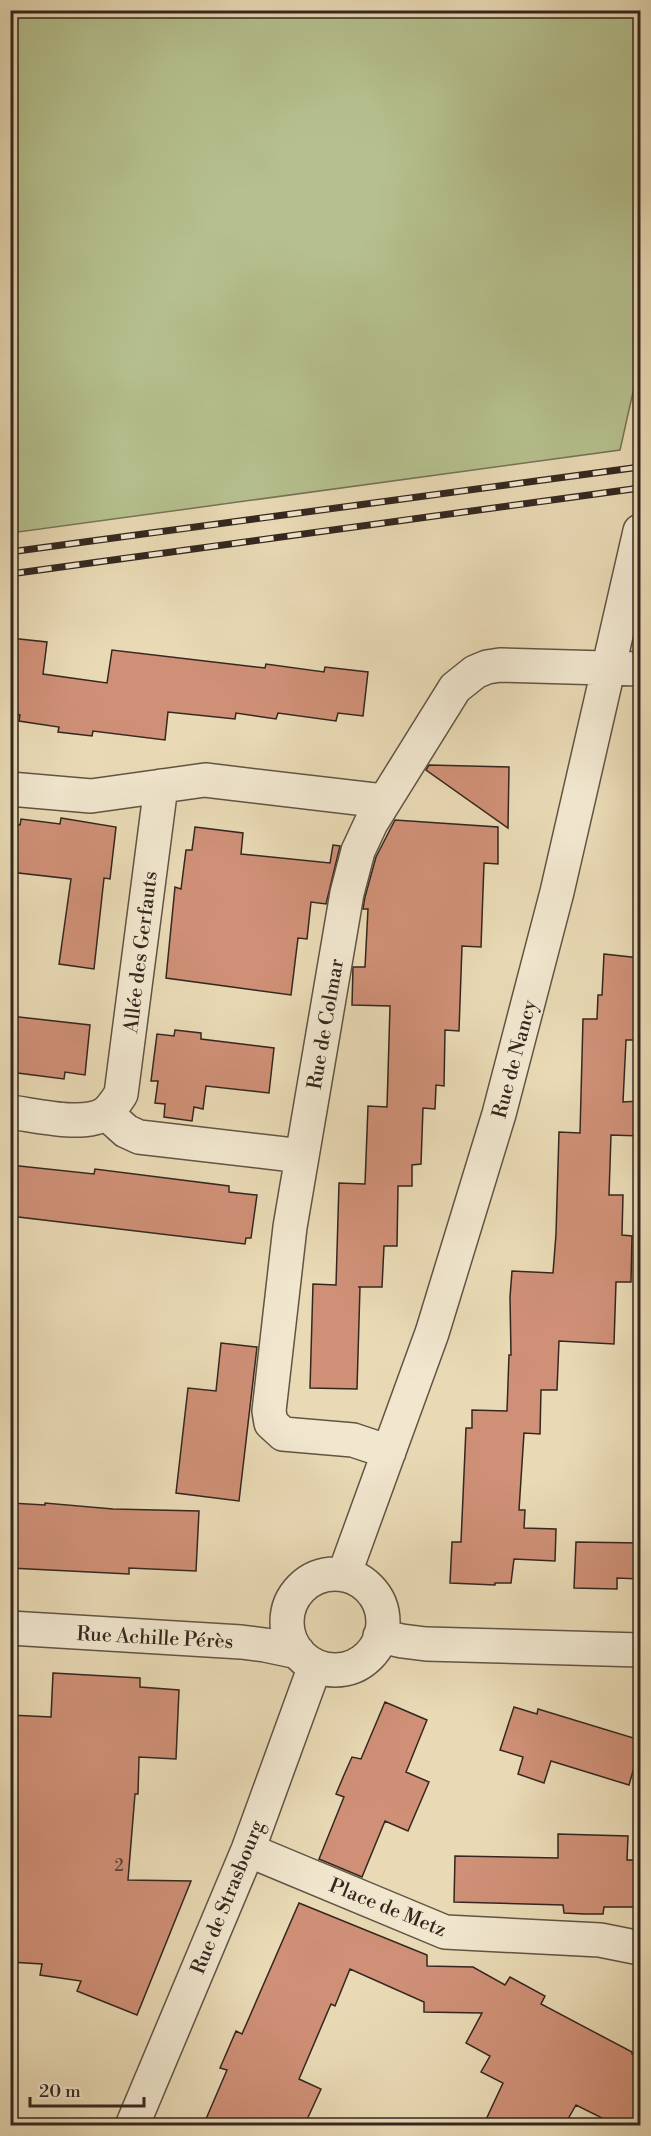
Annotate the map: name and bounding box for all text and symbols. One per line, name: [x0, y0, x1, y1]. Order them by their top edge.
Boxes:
street label: Allée des Gerfauts: [119, 870, 164, 1035]
street label: Rue de Colmar: [303, 957, 350, 1092]
street label: Rue de Nancy: [488, 997, 543, 1121]
street label: Rue Achille Pérès: [76, 1622, 234, 1655]
street label: Rue de Strasbourg: [186, 1816, 271, 1978]
house number: 2: [114, 1856, 124, 1876]
street label: Place de Metz: [325, 1874, 450, 1943]
scale bar: [30, 2070, 144, 2108]
text: 20 m: [39, 2080, 81, 2103]

